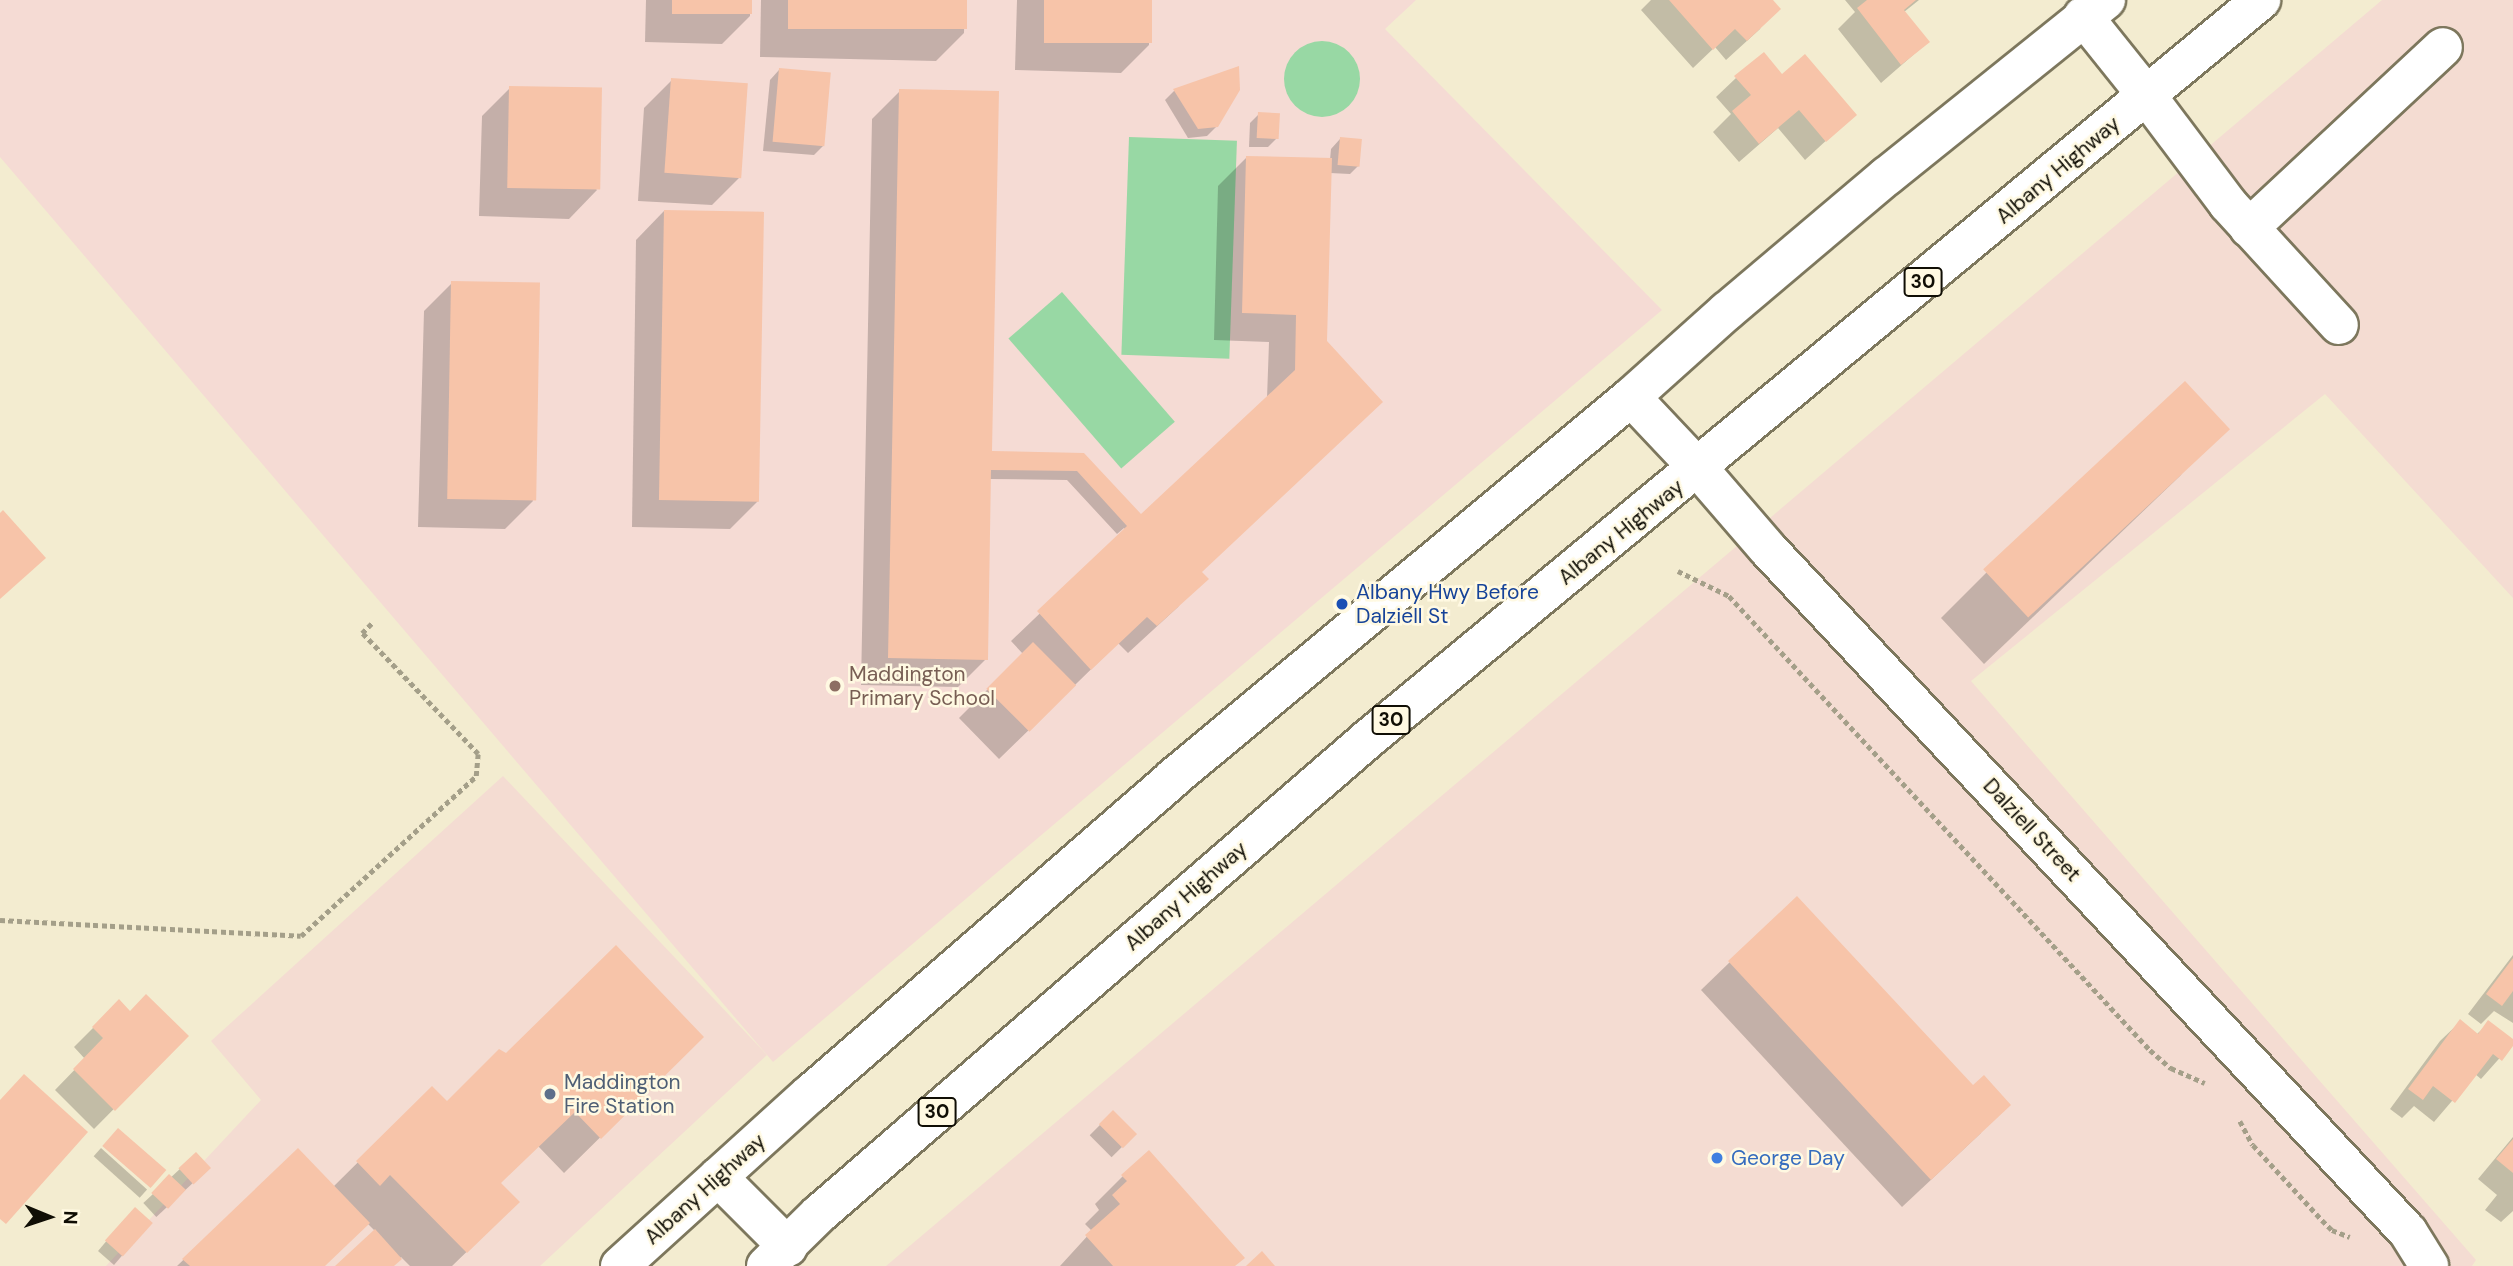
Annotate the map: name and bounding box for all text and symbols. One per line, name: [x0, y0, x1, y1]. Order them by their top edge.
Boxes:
street label: Albany Highway: [1991, 111, 2125, 229]
road number: 30: [1902, 266, 1944, 298]
street label: Albany Highway: [1553, 474, 1689, 590]
place label: Albany Hwy Before Dalziell St: [1356, 579, 1539, 629]
marker: Albany Hwy Before Dalziell St: [1334, 596, 1350, 612]
place label: Maddington Primary School: [849, 661, 995, 711]
marker: Maddington Primary School: [827, 678, 843, 694]
road number: 30: [1370, 705, 1412, 736]
street label: Dalziell Street: [1978, 773, 2086, 887]
street label: Albany Highway: [1120, 836, 1252, 956]
place label: Maddington Fire Station: [564, 1069, 681, 1119]
marker: Maddington Fire Station: [542, 1086, 558, 1102]
road number: 30: [916, 1096, 958, 1128]
street label: Albany Highway: [639, 1128, 771, 1250]
place label: George Day: [1731, 1145, 1845, 1171]
marker: George Day: [1709, 1150, 1725, 1166]
north arrow: [14, 1182, 84, 1252]
text: N: [58, 1210, 83, 1225]

